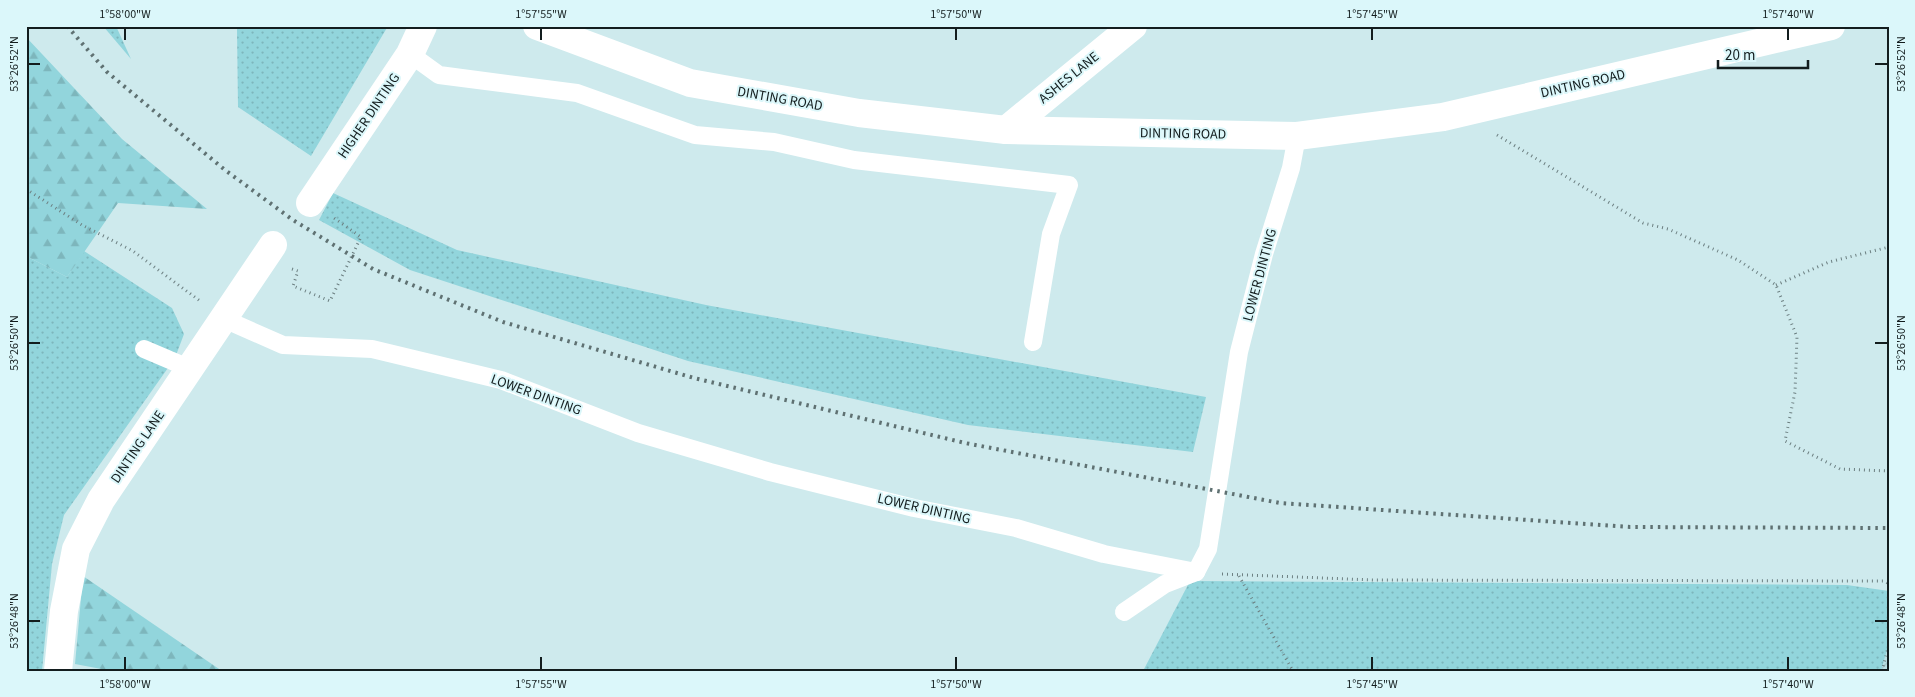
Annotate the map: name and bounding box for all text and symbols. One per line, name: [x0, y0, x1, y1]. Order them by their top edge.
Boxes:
text: 1°58'00"W: [99, 6, 151, 23]
text: 1°57'55"W: [515, 6, 567, 23]
text: 1°57'50"W: [930, 6, 982, 23]
text: 1°57'45"W: [1346, 6, 1398, 23]
text: 1°57'40"W: [1762, 6, 1814, 23]
text: 53°26'52"N: [6, 36, 23, 92]
text: 53°26'52"N: [1893, 36, 1910, 92]
scale bar: [1718, 38, 1808, 70]
text: 20 m: [1725, 45, 1755, 66]
street label: ASHES LANE: [1034, 47, 1104, 109]
street label: DINTING ROAD: [1539, 65, 1627, 103]
street label: HIGHER DINTING: [333, 69, 405, 163]
street label: DINTING ROAD: [736, 82, 824, 116]
street label: DINTING ROAD: [1140, 123, 1226, 145]
street label: LOWER DINTING: [1238, 227, 1282, 323]
text: 53°26'50"N: [6, 315, 23, 371]
text: 53°26'50"N: [1893, 315, 1910, 371]
street label: LOWER DINTING: [488, 369, 584, 421]
street label: DINTING LANE: [106, 407, 170, 487]
street label: LOWER DINTING: [875, 489, 973, 529]
text: 53°26'48"N: [6, 593, 23, 649]
text: 53°26'48"N: [1893, 593, 1910, 649]
text: 1°58'00"W: [99, 676, 151, 693]
text: 1°57'55"W: [515, 676, 567, 693]
text: 1°57'50"W: [930, 676, 982, 693]
text: 1°57'45"W: [1346, 676, 1398, 693]
text: 1°57'40"W: [1762, 676, 1814, 693]

